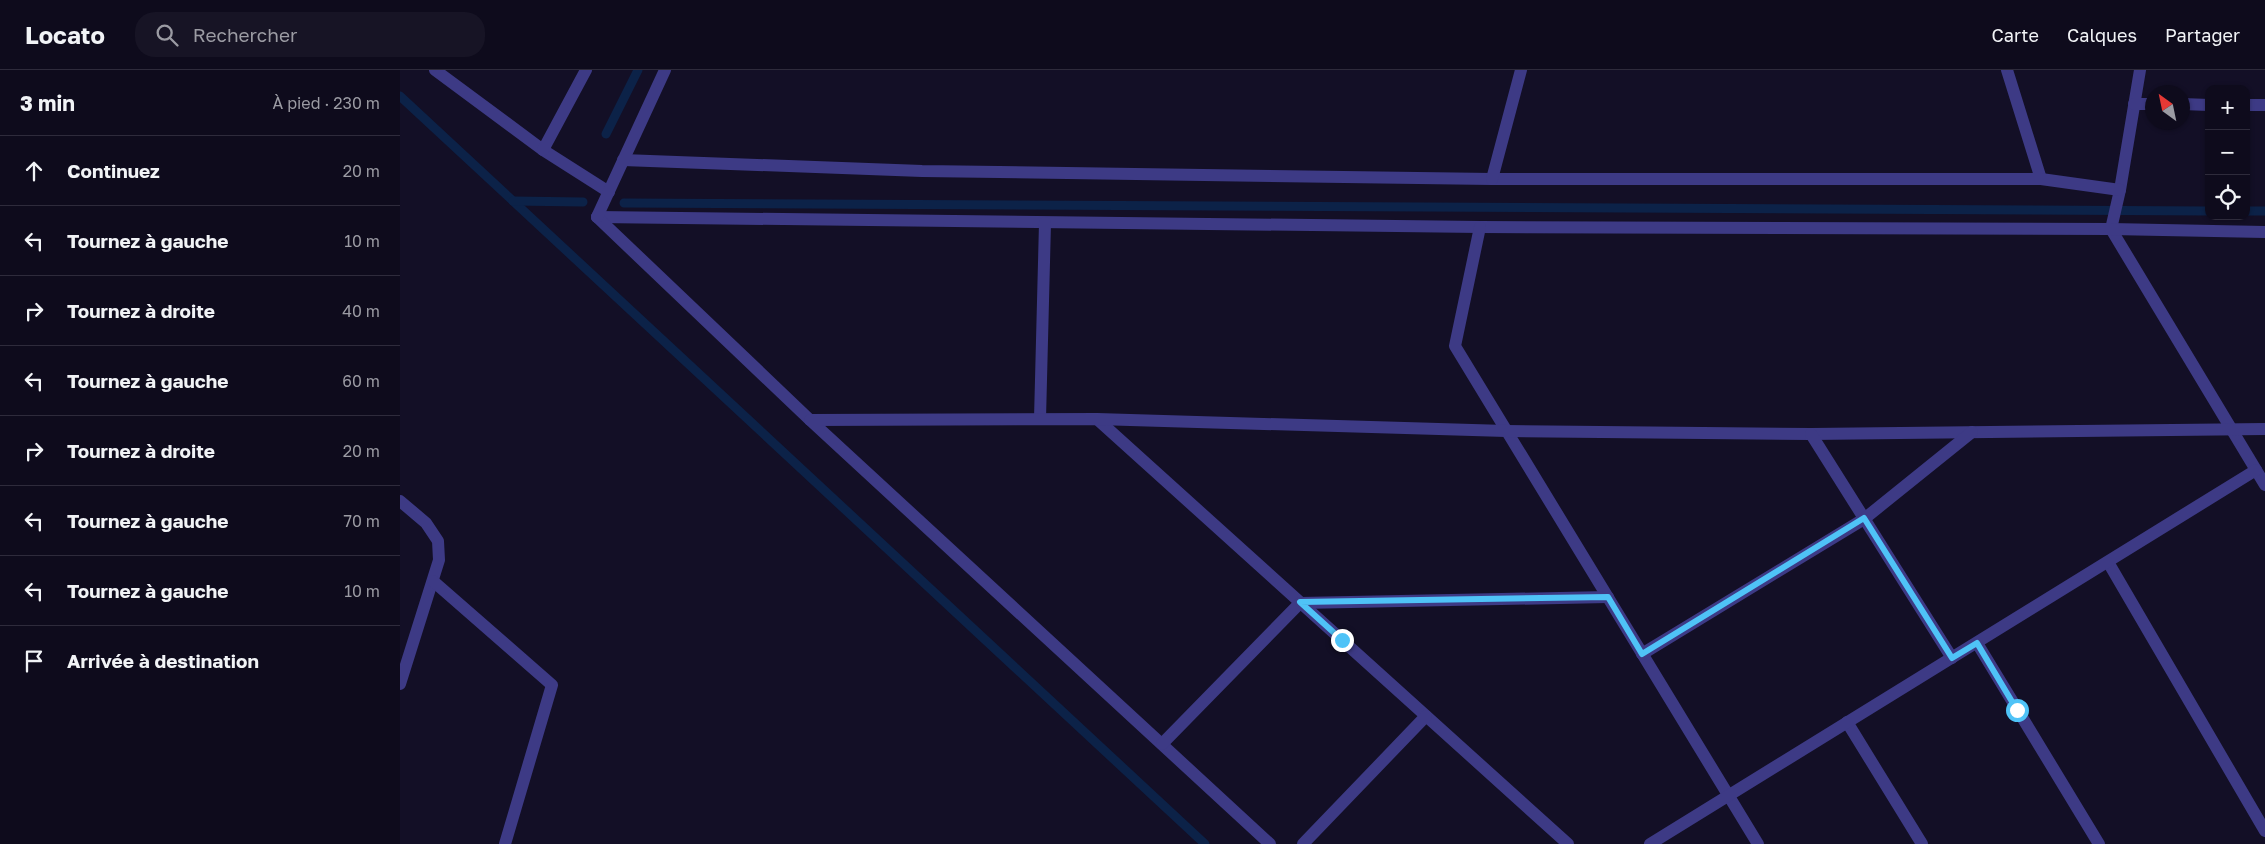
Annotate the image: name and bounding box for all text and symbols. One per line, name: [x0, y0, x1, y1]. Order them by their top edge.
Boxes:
search box: [135, 12, 485, 57]
text: Locato: [25, 20, 105, 49]
icon: search: [153, 21, 181, 49]
text: Rechercher: [193, 23, 297, 46]
text: Carte: [1992, 24, 2039, 46]
text: Calques: [2067, 24, 2137, 46]
text: Partager: [2165, 24, 2240, 46]
north arrow: [2145, 85, 2190, 130]
map controls: [2205, 85, 2250, 220]
button: +: [2205, 85, 2250, 130]
text: 3 min: [20, 90, 75, 116]
text: À pied · 230 m: [273, 93, 380, 113]
button: −: [2205, 130, 2250, 175]
icon: ahead: [20, 157, 48, 185]
text: Continuez: [67, 159, 160, 182]
text: 20 m: [343, 161, 380, 181]
button: locate: [2205, 175, 2250, 220]
icon: left: [20, 227, 48, 255]
text: Tournez à gauche: [67, 229, 228, 252]
text: 10 m: [344, 231, 380, 251]
icon: right: [20, 297, 48, 325]
text: Tournez à droite: [67, 299, 215, 322]
text: 40 m: [342, 301, 380, 321]
icon: left: [20, 367, 48, 395]
text: Tournez à gauche: [67, 369, 228, 392]
text: 60 m: [342, 371, 380, 391]
icon: right: [20, 437, 48, 465]
text: Tournez à droite: [67, 439, 215, 462]
text: 20 m: [343, 441, 380, 461]
icon: left: [20, 507, 48, 535]
text: Tournez à gauche: [67, 509, 228, 532]
text: 70 m: [343, 511, 380, 531]
icon: left: [20, 577, 48, 605]
text: Tournez à gauche: [67, 579, 228, 602]
text: 10 m: [344, 581, 380, 601]
route end: [1331, 629, 1354, 652]
icon: arrive: [20, 647, 48, 675]
text: Arrivée à destination: [67, 649, 259, 672]
route start: [2006, 699, 2029, 722]

